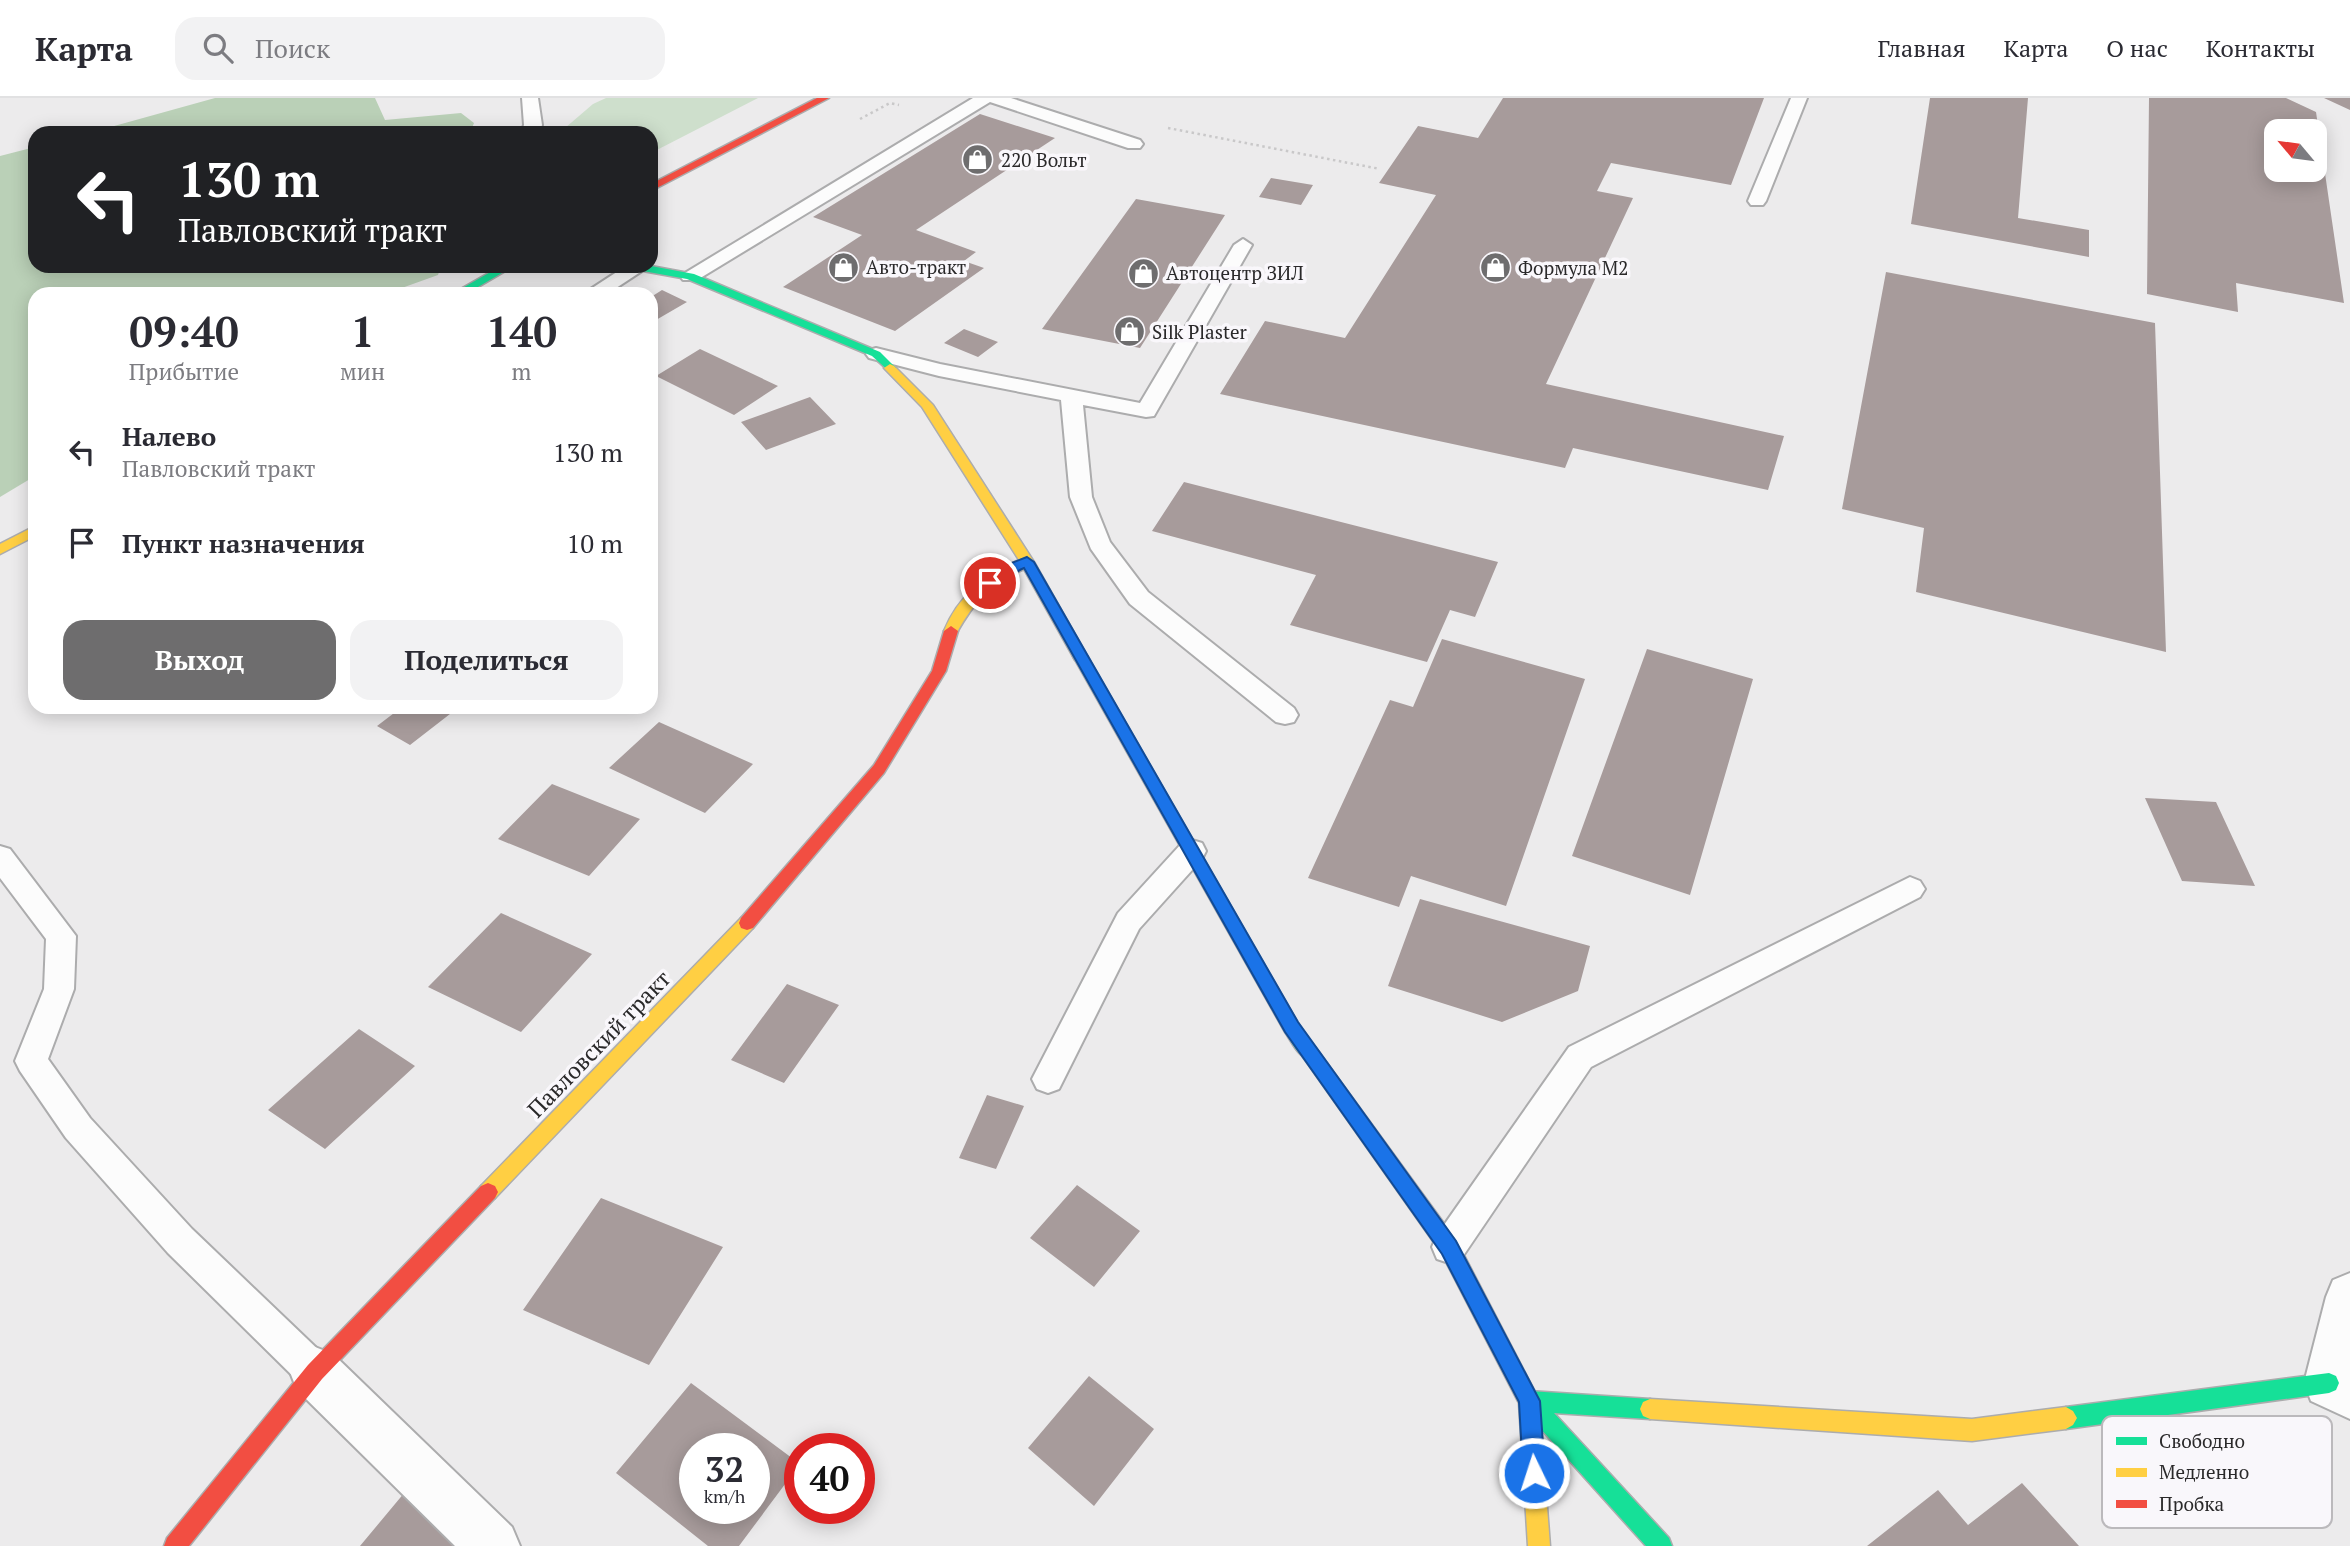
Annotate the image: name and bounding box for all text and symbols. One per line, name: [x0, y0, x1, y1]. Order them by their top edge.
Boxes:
search box: [175, 17, 665, 80]
text: Карта: [35, 27, 133, 70]
icon: search: [199, 29, 237, 67]
text: Поиск: [255, 31, 330, 65]
text: Главная: [1877, 32, 1965, 64]
text: Карта: [2003, 32, 2068, 64]
text: О нас: [2106, 32, 2168, 64]
text: Контакты: [2206, 32, 2315, 64]
north arrow: [2264, 119, 2328, 182]
map controls: [2264, 119, 2327, 182]
shop icon: 220 Вольт: [961, 143, 995, 177]
text: 130 m: [178, 146, 320, 211]
place label: 220 Вольт: [1001, 147, 1087, 172]
icon: left: [63, 154, 154, 245]
text: Павловский тракт: [178, 209, 447, 251]
shop icon: Авто-тракт: [826, 250, 860, 284]
shop icon: Формула М2: [1478, 251, 1512, 285]
place label: Авто-тракт: [866, 254, 966, 279]
place label: Формула М2: [1518, 255, 1628, 280]
shop icon: Автоцентр ЗИЛ: [1126, 256, 1160, 290]
place label: Автоцентр ЗИЛ: [1166, 260, 1304, 285]
text: 09:40: [129, 303, 239, 359]
text: 1: [351, 303, 374, 359]
text: 140: [486, 303, 557, 359]
shop icon: Silk Plaster: [1112, 315, 1146, 349]
place label: Silk Plaster: [1152, 319, 1248, 344]
text: Прибытие: [129, 356, 239, 387]
text: мин: [340, 356, 385, 387]
text: m: [512, 356, 531, 387]
text: Налево: [122, 419, 216, 453]
icon: left: [63, 433, 101, 471]
text: 130 m: [553, 435, 623, 469]
text: Павловский тракт: [122, 453, 316, 484]
icon: arrive: [63, 524, 101, 562]
text: Пункт назначения: [122, 526, 365, 560]
text: 10 m: [567, 526, 623, 560]
pin: [960, 553, 1020, 613]
icon: arrive: [971, 564, 1009, 602]
button: Выход: [63, 620, 336, 700]
button: Поделиться: [350, 620, 623, 700]
street label: Павловский тракт: [520, 963, 677, 1124]
legend: [2102, 1416, 2332, 1528]
text: Свободно: [2159, 1428, 2245, 1453]
speed limit sign: 40: [784, 1433, 875, 1524]
position arrow: [1497, 1436, 1571, 1510]
text: 32: [705, 1446, 744, 1492]
text: Медленно: [2159, 1459, 2249, 1484]
text: km/h: [704, 1484, 745, 1508]
text: Пробка: [2159, 1491, 2224, 1516]

